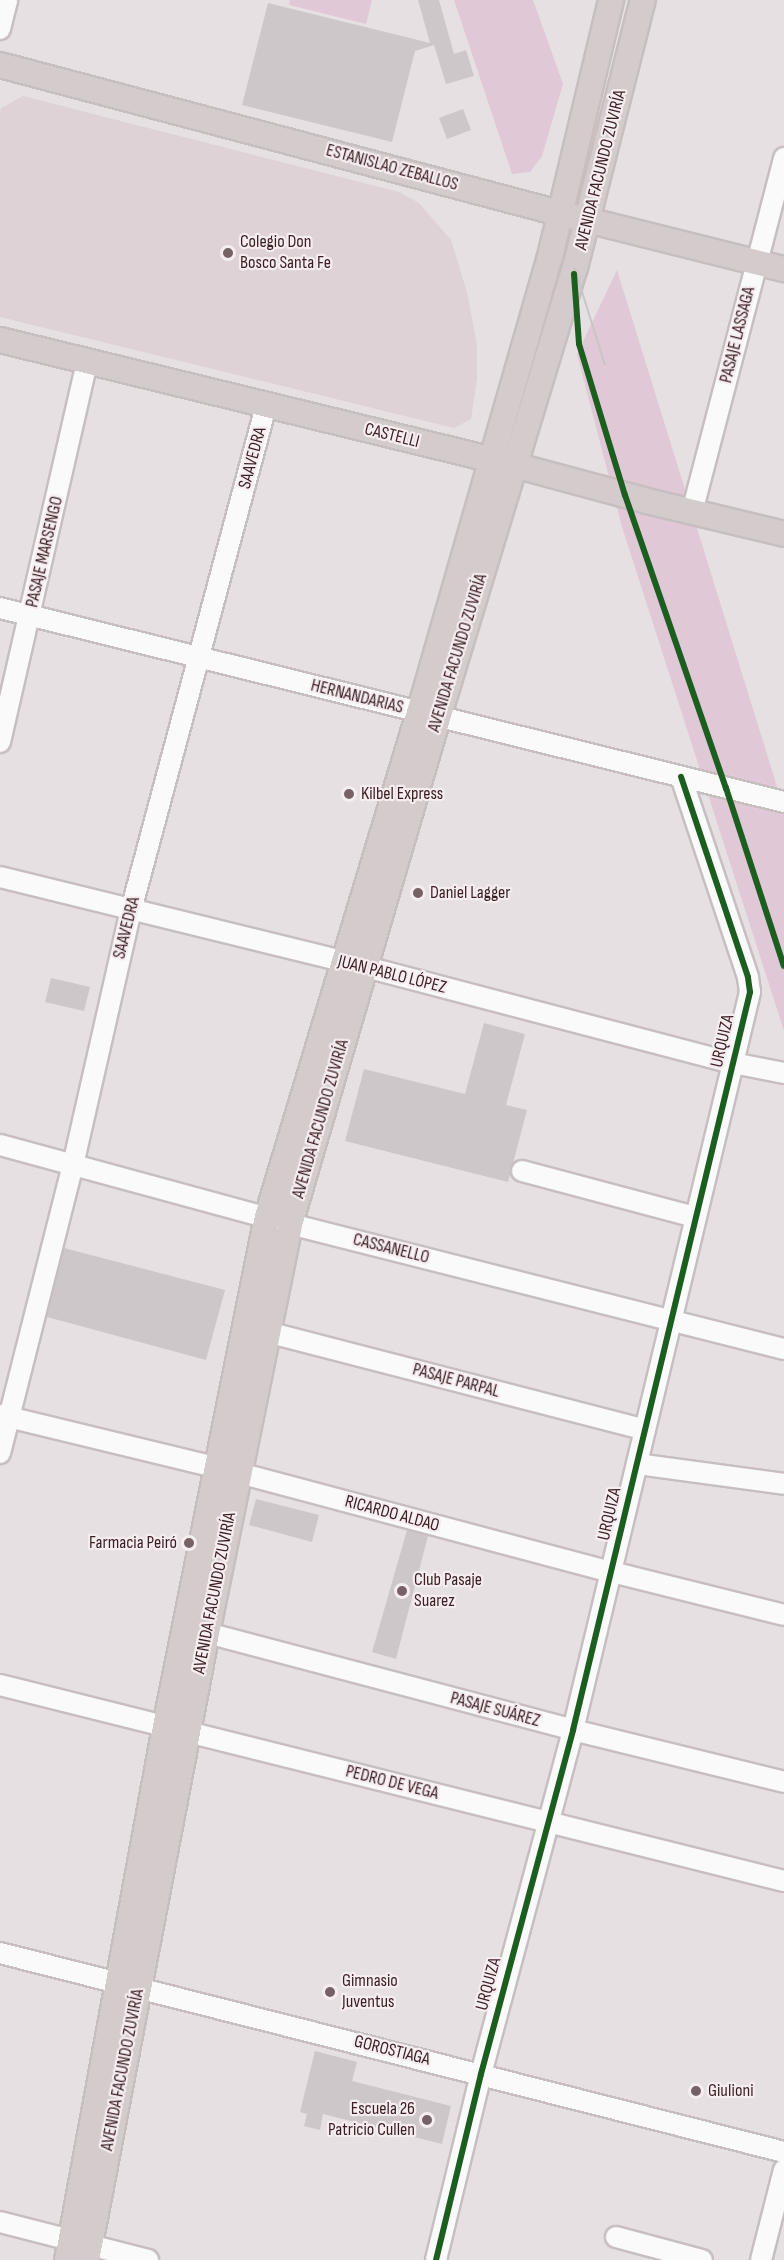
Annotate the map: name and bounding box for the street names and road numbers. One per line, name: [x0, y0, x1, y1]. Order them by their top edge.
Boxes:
street label: AVENIDA FACUNDO ZUVIRÍA: [571, 88, 631, 252]
street label: ESTANISLAO ZEBALLOS: [324, 140, 460, 196]
street label: PASAJE LASSAGA: [716, 285, 760, 385]
street label: CASTELLI: [362, 419, 422, 453]
street label: SAAVEDRA: [234, 425, 272, 491]
street label: PASAJE MARSENGO: [22, 494, 68, 610]
street label: AVENIDA FACUNDO ZUVIRÍA: [424, 571, 492, 735]
street label: HERNANDARIAS: [308, 675, 406, 719]
street label: SAAVEDRA: [109, 895, 145, 961]
street label: JUAN PABLO LÓPEZ: [336, 951, 448, 999]
street label: URQUIZA: [706, 1012, 740, 1070]
street label: AVENIDA FACUNDO ZUVIRÍA: [288, 1037, 354, 1201]
street label: CASSANELLO: [351, 1229, 431, 1269]
street label: PASAJE PARPAL: [410, 1359, 502, 1403]
street label: URQUIZA: [593, 1485, 627, 1543]
street label: RICARDO ALDAO: [342, 1491, 442, 1537]
street label: AVENIDA FACUNDO ZUVIRÍA: [189, 1510, 241, 1676]
street label: PASAJE SUÁREZ: [448, 1688, 542, 1732]
street label: PEDRO DE VEGA: [343, 1761, 441, 1805]
street label: URQUIZA: [472, 1955, 506, 2013]
street label: AVENIDA FACUNDO ZUVIRÍA: [97, 1987, 149, 2153]
street label: GOROSTIAGA: [352, 2031, 432, 2071]

